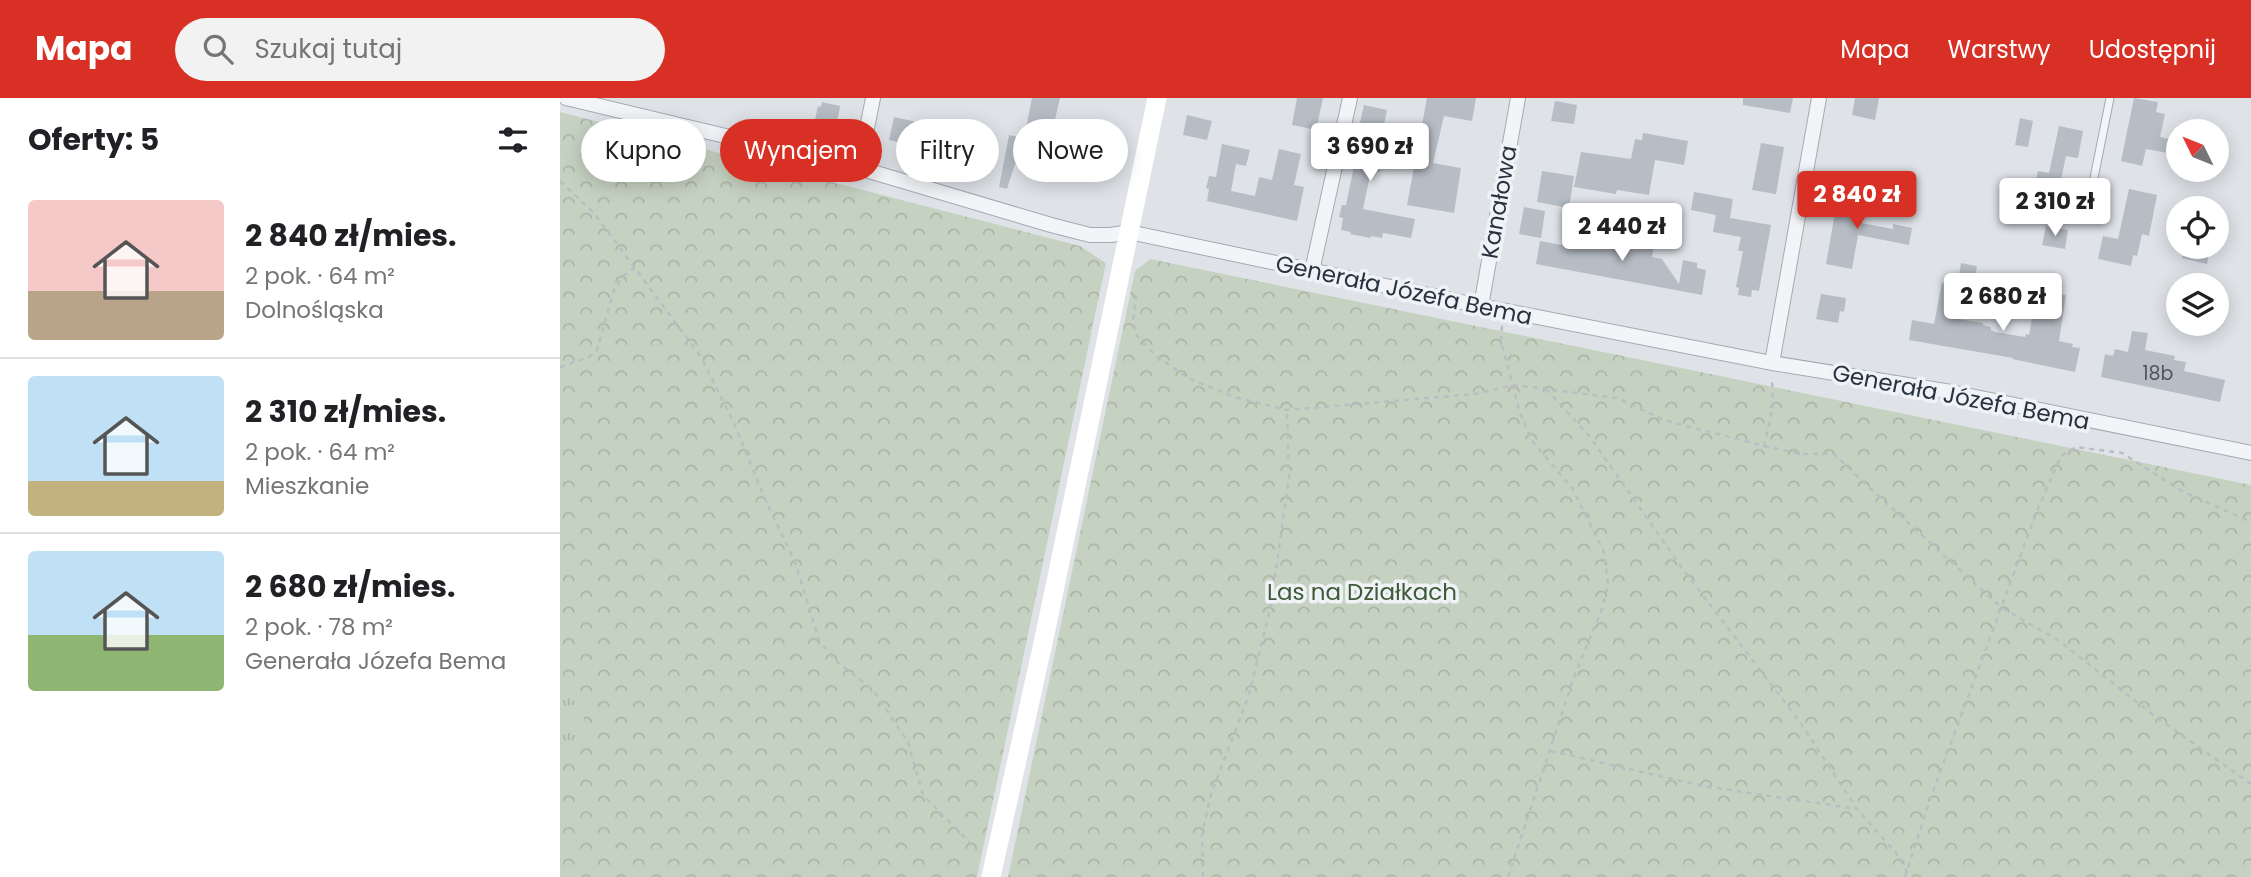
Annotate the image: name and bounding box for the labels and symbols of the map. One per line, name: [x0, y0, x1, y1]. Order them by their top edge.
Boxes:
north arrow: [2166, 119, 2230, 182]
pin: 3 690 zł: [1298, 123, 1442, 183]
street label: Kanałowa: [1473, 143, 1525, 261]
pin: 2 840 zł: [1785, 172, 1929, 231]
pin: 2 310 zł: [1983, 178, 2127, 238]
pin: 2 440 zł: [1550, 204, 1694, 263]
street label: Generała Józefa Bema: [1273, 247, 1535, 333]
pin: 2 680 zł: [1931, 274, 2075, 333]
street label: Generała Józefa Bema: [1830, 356, 2092, 438]
house number: 18b: [2143, 360, 2174, 387]
park label: Las na Działkach: [1267, 576, 1457, 608]

